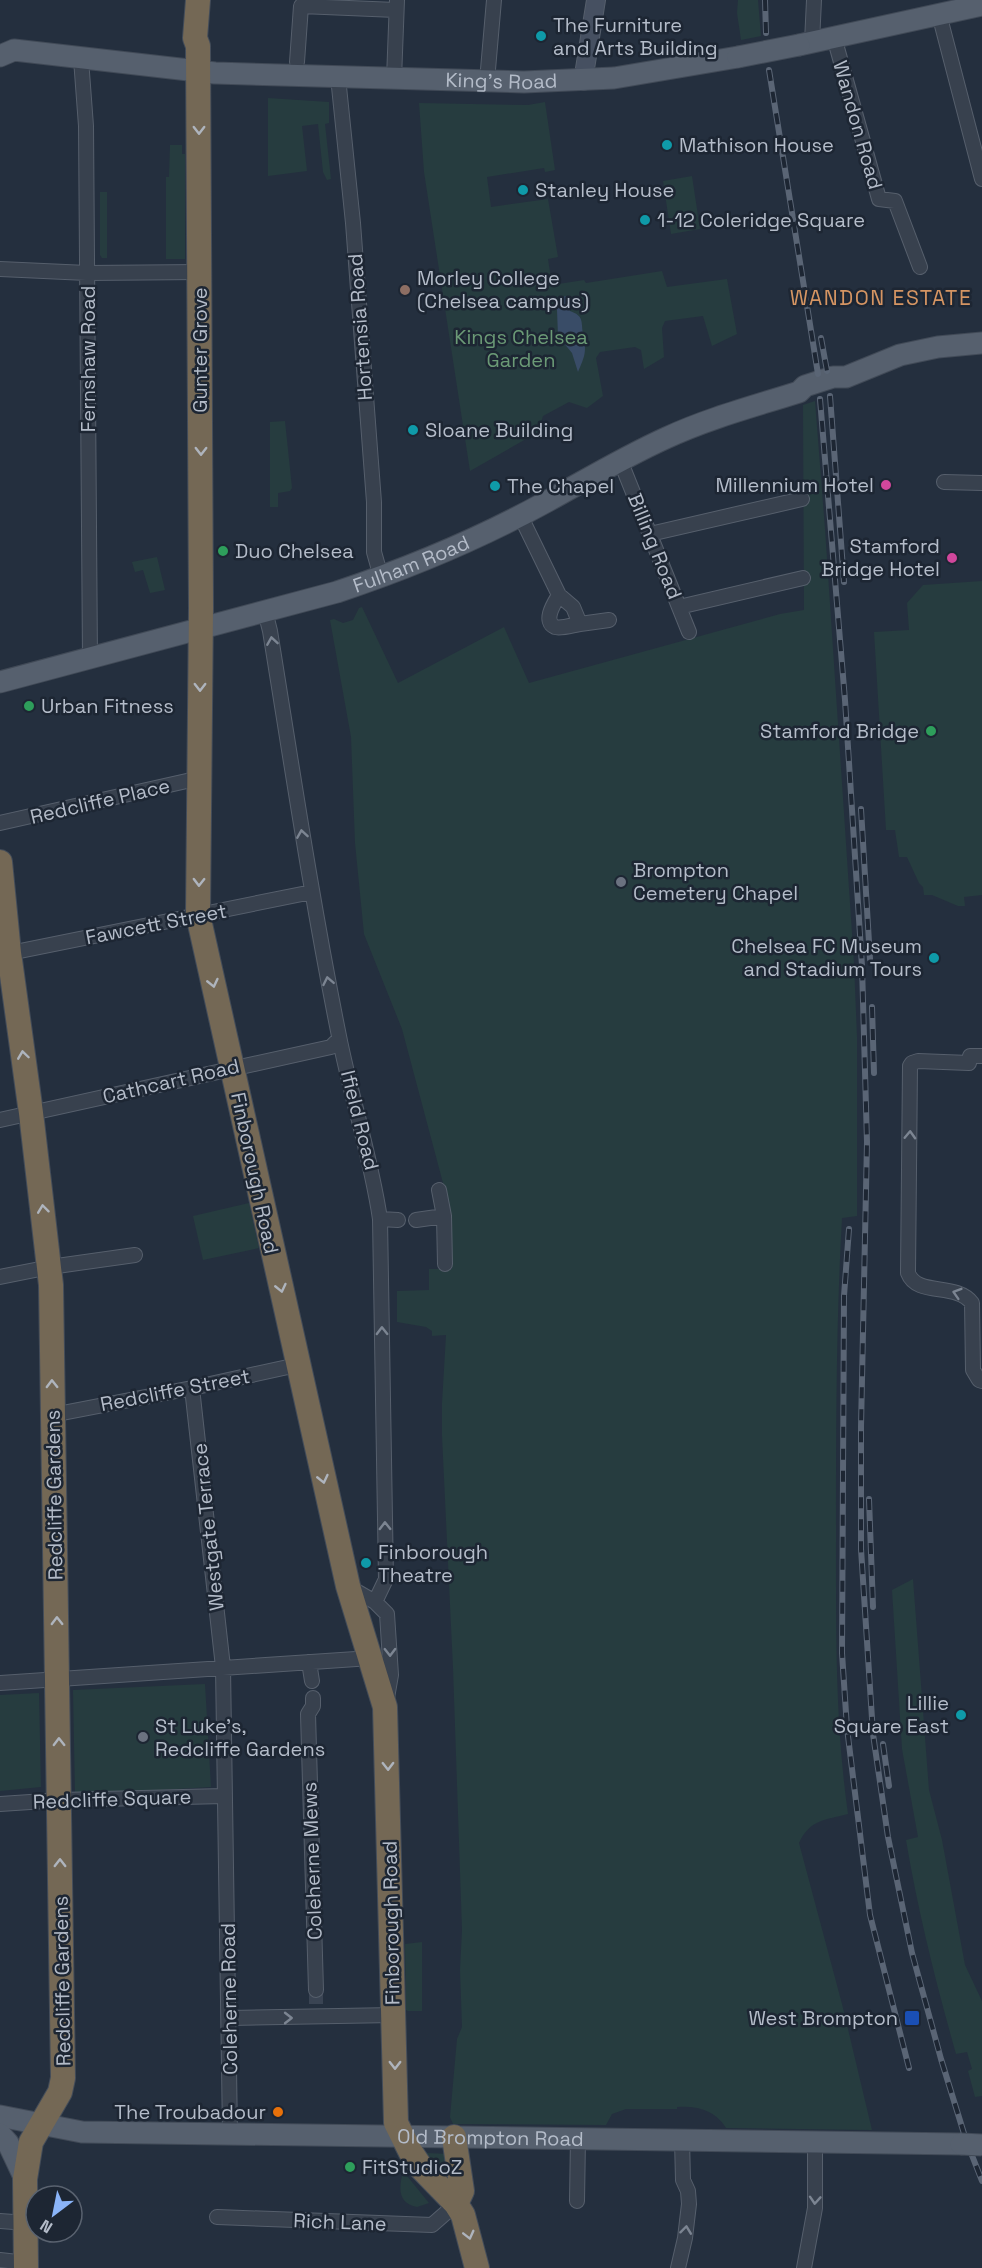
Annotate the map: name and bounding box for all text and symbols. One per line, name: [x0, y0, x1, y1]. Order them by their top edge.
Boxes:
place label: The Furniture and Arts Building: [553, 12, 718, 61]
marker: The Furniture and Arts Building: [534, 29, 548, 43]
street label: Wandon Road: [827, 58, 889, 192]
street label: King's Road: [445, 67, 558, 95]
one-way arrow: [193, 126, 205, 135]
place label: Mathison House: [679, 132, 834, 158]
marker: Mathison House: [660, 138, 674, 152]
place label: Stanley House: [535, 177, 674, 203]
marker: Stanley House: [516, 183, 530, 197]
place label: 1-12 Coleridge Square: [657, 207, 865, 233]
marker: 1-12 Coleridge Square: [638, 213, 652, 227]
street label: Hortensia Road: [342, 253, 378, 401]
place label: Morley College (Chelsea campus): [417, 265, 589, 314]
marker: Morley College (Chelsea campus): [398, 283, 412, 297]
district label: WANDON ESTATE: [790, 284, 972, 311]
street label: Fernshaw Road: [75, 286, 101, 432]
street label: Gunter Grove: [187, 287, 213, 413]
park label: Kings Chelsea Garden: [454, 324, 588, 373]
place label: Sloane Building: [425, 417, 573, 443]
marker: Sloane Building: [406, 423, 420, 437]
one-way arrow: [195, 447, 207, 456]
place label: Millennium Hotel: [715, 472, 874, 498]
place label: The Chapel: [507, 473, 614, 499]
marker: Millennium Hotel: [879, 478, 893, 492]
marker: The Chapel: [488, 479, 502, 493]
street label: Billing Road: [622, 489, 688, 603]
street label: Fulham Road: [349, 529, 473, 599]
place label: Stamford Bridge Hotel: [821, 533, 940, 582]
place label: Duo Chelsea: [235, 538, 354, 564]
marker: Duo Chelsea: [216, 544, 230, 558]
marker: Stamford Bridge Hotel: [945, 551, 959, 565]
one-way arrow: [266, 637, 279, 647]
one-way arrow: [194, 683, 207, 692]
place label: Urban Fitness: [41, 693, 174, 719]
marker: Urban Fitness: [22, 699, 36, 713]
place label: Stamford Bridge: [760, 718, 919, 744]
marker: Stamford Bridge: [924, 724, 938, 738]
street label: Redcliffe Place: [27, 772, 173, 830]
one-way arrow: [297, 829, 309, 839]
place label: Brompton Cemetery Chapel: [633, 857, 798, 906]
marker: Brompton Cemetery Chapel: [614, 875, 628, 889]
one-way arrow: [193, 878, 205, 887]
street label: Fawcett Street: [83, 898, 229, 950]
place label: Chelsea FC Museum and Stadium Tours: [731, 933, 922, 982]
marker: Chelsea FC Museum and Stadium Tours: [927, 951, 941, 965]
one-way arrow: [323, 977, 335, 986]
one-way arrow: [206, 978, 219, 988]
one-way arrow: [17, 1051, 30, 1060]
street label: Cathcart Road: [100, 1053, 242, 1109]
street label: Ifield Road: [335, 1067, 385, 1173]
street label: Finborough Road: [225, 1090, 285, 1256]
one-way arrow: [903, 1130, 916, 1139]
one-way arrow: [37, 1204, 49, 1213]
one-way arrow: [274, 1283, 287, 1293]
one-way arrow: [953, 1288, 963, 1300]
one-way arrow: [376, 1326, 389, 1335]
street label: Redcliffe Street: [98, 1363, 252, 1417]
one-way arrow: [46, 1379, 58, 1388]
street label: Redcliffe Gardens: [40, 1410, 68, 1580]
street label: Westgate Terrace: [186, 1442, 230, 1612]
one-way arrow: [316, 1474, 329, 1484]
one-way arrow: [379, 1521, 391, 1530]
place label: Finborough Theatre: [378, 1539, 488, 1588]
marker: Finborough Theatre: [359, 1556, 373, 1570]
one-way arrow: [50, 1616, 63, 1625]
one-way arrow: [384, 1648, 396, 1657]
place label: Lillie Square East: [834, 1690, 949, 1739]
marker: Lillie Square East: [954, 1708, 968, 1722]
place label: St Luke's, Redcliffe Gardens: [155, 1713, 325, 1762]
marker: St Luke's, Redcliffe Gardens: [136, 1730, 150, 1744]
one-way arrow: [53, 1737, 65, 1746]
one-way arrow: [381, 1761, 394, 1770]
street label: Coleherne Mews: [296, 1781, 328, 1941]
street label: Redcliffe Square: [32, 1783, 192, 1815]
street label: Finborough Road: [377, 1841, 405, 2005]
one-way arrow: [54, 1858, 66, 1867]
street label: Redcliffe Gardens: [48, 1896, 76, 2066]
street label: Coleherne Road: [215, 1923, 243, 2075]
place label: West Brompton: [748, 2005, 898, 2031]
marker: West Brompton: [903, 2009, 921, 2027]
one-way arrow: [284, 2012, 293, 2024]
one-way arrow: [389, 2060, 401, 2069]
place label: The Troubadour: [114, 2099, 266, 2125]
marker: The Troubadour: [271, 2105, 285, 2119]
street label: Old Brompton Road: [397, 2123, 584, 2152]
place label: FitStudioZ: [362, 2154, 462, 2180]
marker: FitStudioZ: [343, 2160, 357, 2174]
north arrow: [24, 2184, 84, 2244]
one-way arrow: [809, 2195, 822, 2205]
street label: Rich Lane: [293, 2207, 387, 2237]
text: N: [36, 2215, 56, 2238]
one-way arrow: [679, 2225, 692, 2234]
one-way arrow: [461, 2230, 474, 2240]

